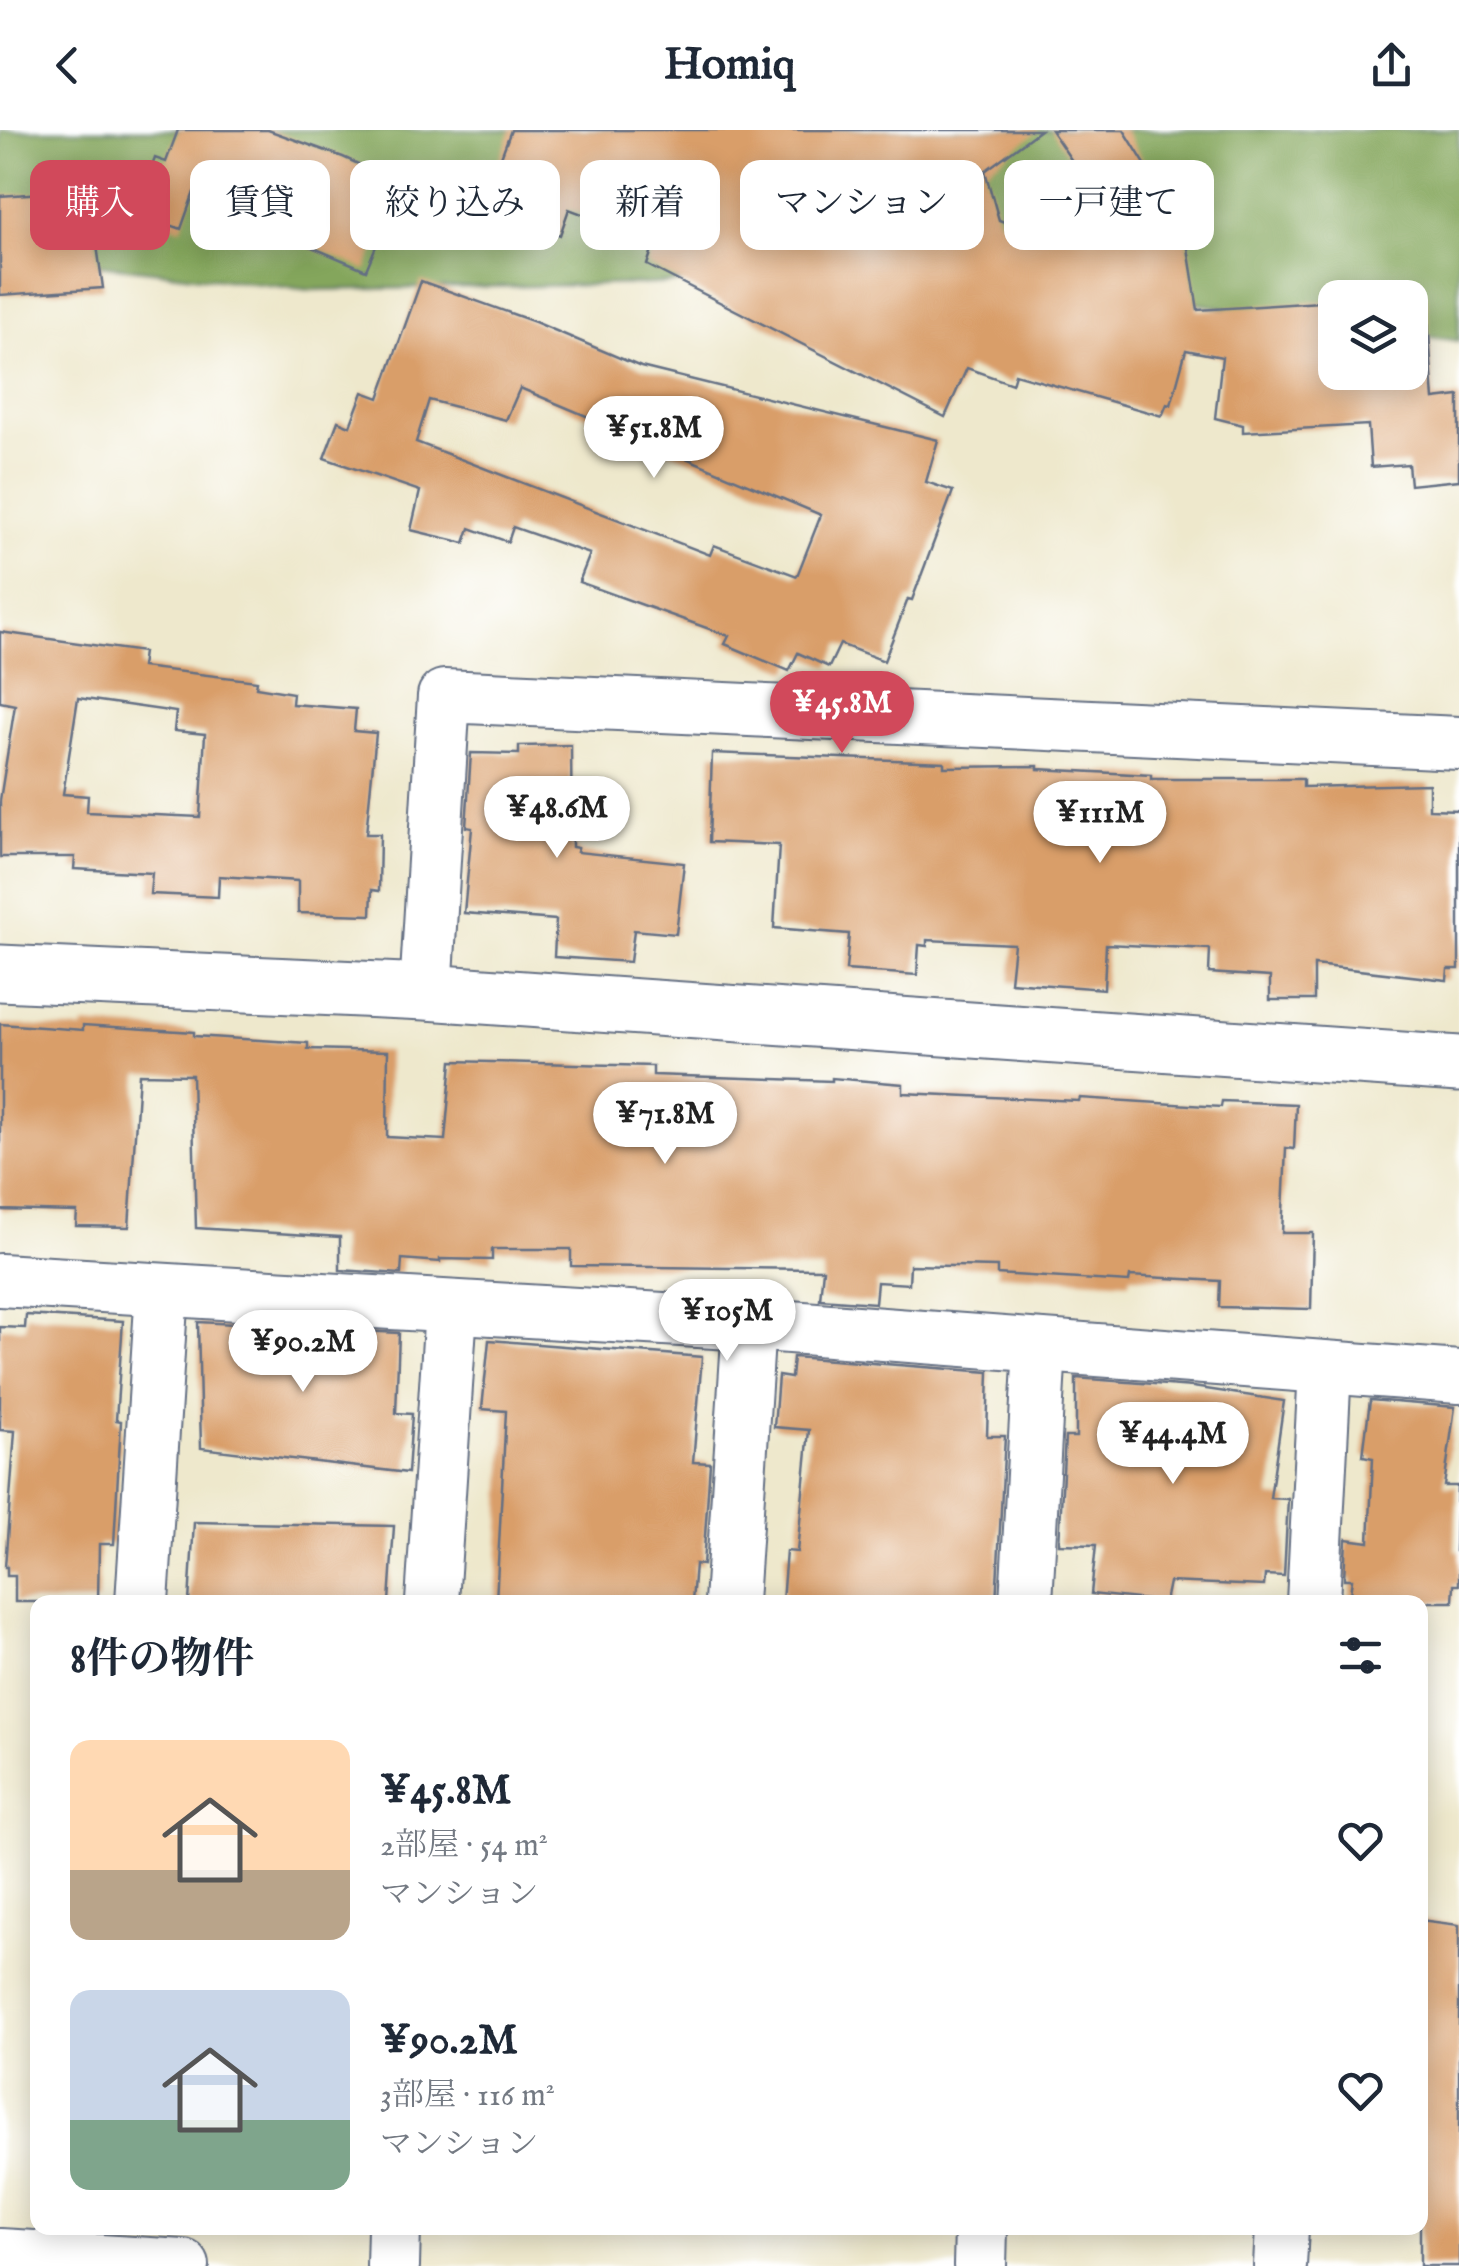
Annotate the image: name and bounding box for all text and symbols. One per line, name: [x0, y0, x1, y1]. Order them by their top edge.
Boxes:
text: Homiq: [664, 37, 795, 94]
icon: back: [40, 38, 95, 93]
icon: share: [1364, 38, 1419, 93]
chip: 購入: [30, 160, 170, 250]
chip: 賃貸: [190, 160, 330, 250]
chip: 絞り込み: [350, 160, 560, 250]
chip: 新着: [580, 160, 720, 250]
chip: マンション: [740, 160, 984, 250]
chip: 一戸建て: [1004, 160, 1214, 250]
map controls: [1318, 280, 1428, 390]
button: layers: [1318, 280, 1428, 390]
pin: ¥51.8M: [573, 396, 735, 481]
text: ¥51.8M: [606, 408, 702, 449]
pin: ¥45.8M: [761, 671, 923, 756]
text: ¥45.8M: [792, 683, 892, 724]
pin: ¥48.6M: [476, 776, 638, 861]
pin: ¥111M: [1030, 781, 1170, 866]
text: ¥48.6M: [506, 788, 608, 829]
text: ¥111M: [1055, 793, 1145, 834]
pin: ¥71.8M: [584, 1082, 746, 1167]
text: ¥71.8M: [615, 1094, 715, 1135]
pin: ¥105M: [657, 1279, 797, 1364]
text: ¥105M: [681, 1291, 773, 1332]
pin: ¥90.2M: [222, 1310, 384, 1395]
text: ¥90.2M: [251, 1322, 355, 1363]
pin: ¥44.4M: [1092, 1402, 1254, 1487]
text: ¥44.4M: [1119, 1414, 1227, 1455]
icon: filters: [1333, 1628, 1388, 1683]
text: 8件の物件: [70, 1634, 254, 1687]
text: ¥45.8M: [380, 1765, 511, 1818]
icon: home: [150, 1780, 270, 1900]
icon: heart: [1333, 1813, 1388, 1868]
text: 2部屋 · 54 m²: [380, 1826, 548, 1867]
text: マンション: [380, 1875, 539, 1916]
text: ¥90.2M: [380, 2015, 518, 2068]
icon: home: [150, 2030, 270, 2150]
icon: heart: [1333, 2063, 1388, 2118]
text: 3部屋 · 116 m²: [380, 2076, 555, 2117]
text: マンション: [380, 2125, 539, 2166]

